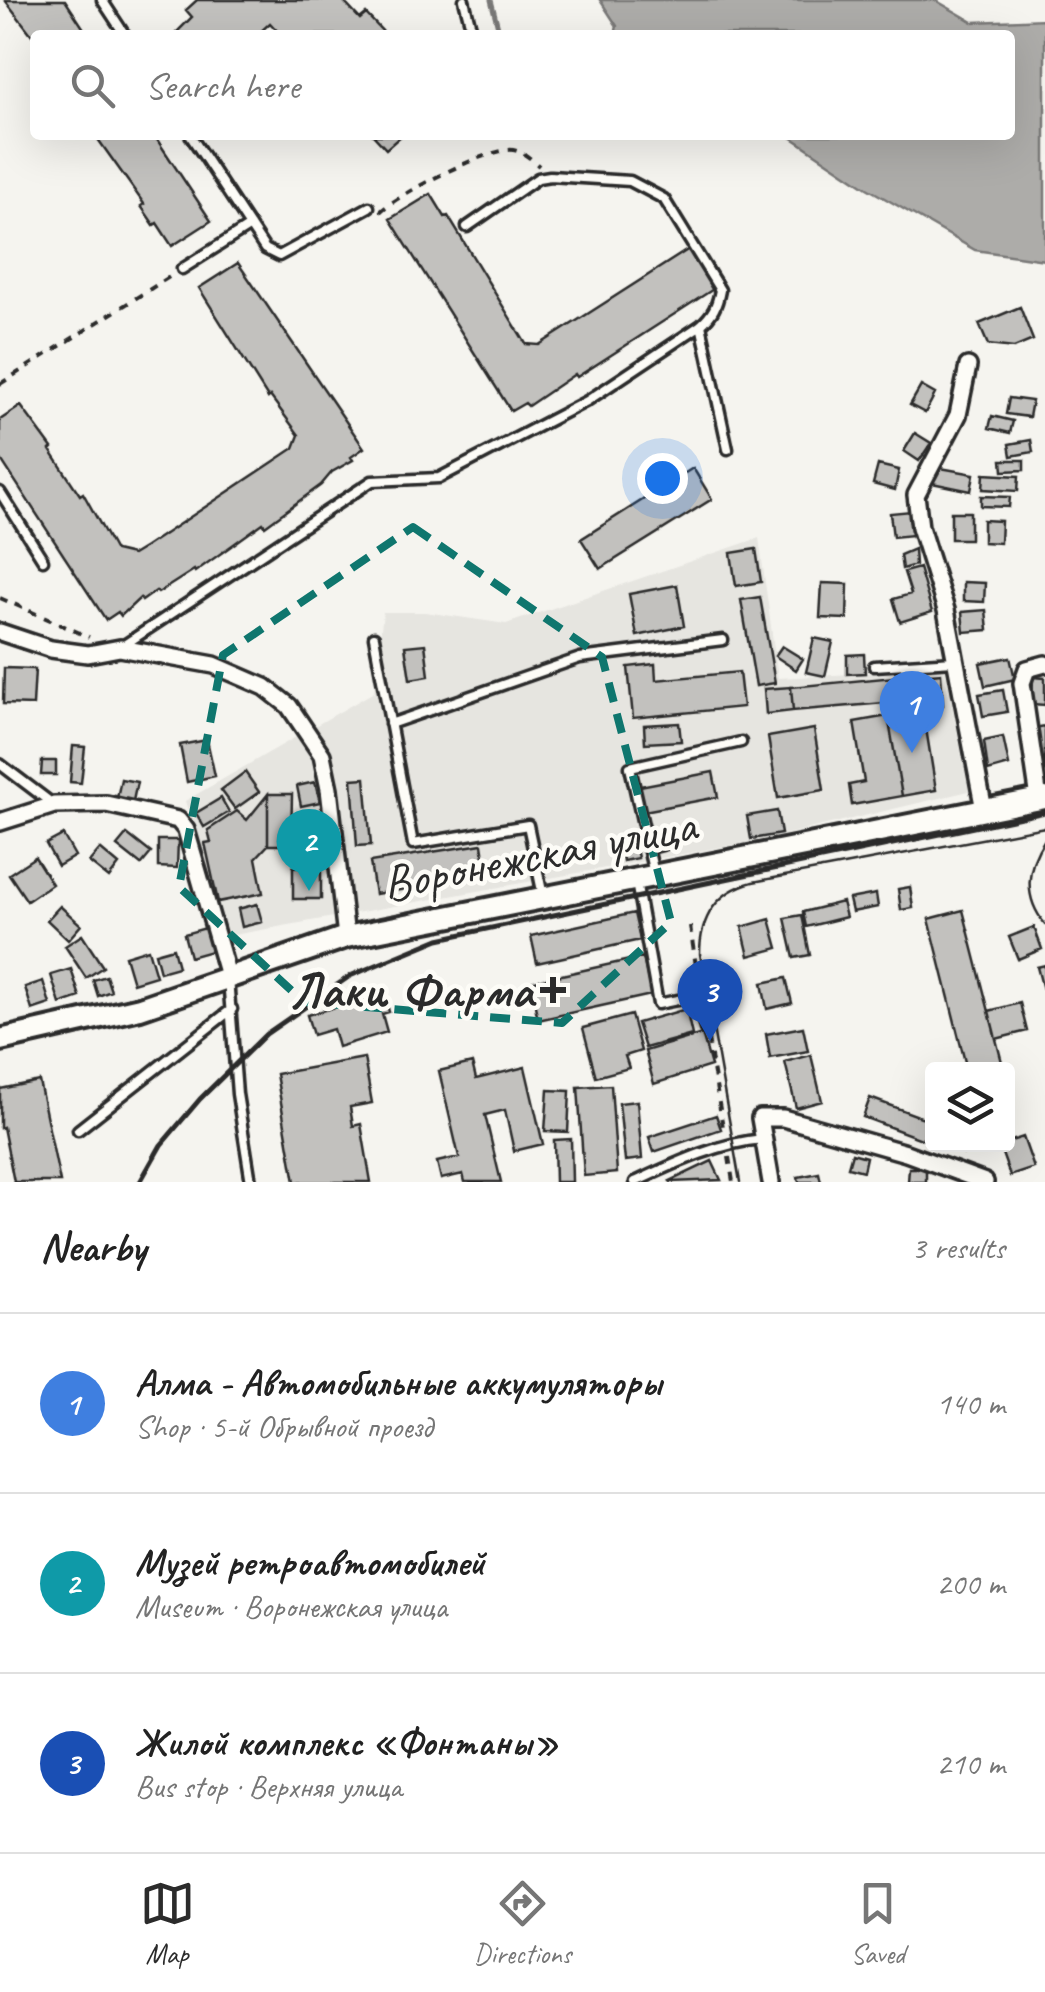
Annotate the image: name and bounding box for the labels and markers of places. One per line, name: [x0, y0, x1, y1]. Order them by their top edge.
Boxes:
pin: 1: [880, 670, 944, 753]
pin: 2: [276, 808, 342, 891]
pin: 3: [678, 958, 742, 1041]
place label: Лаки Фарма: [288, 959, 537, 1022]
marker: Лаки Фарма: [542, 979, 564, 1001]

